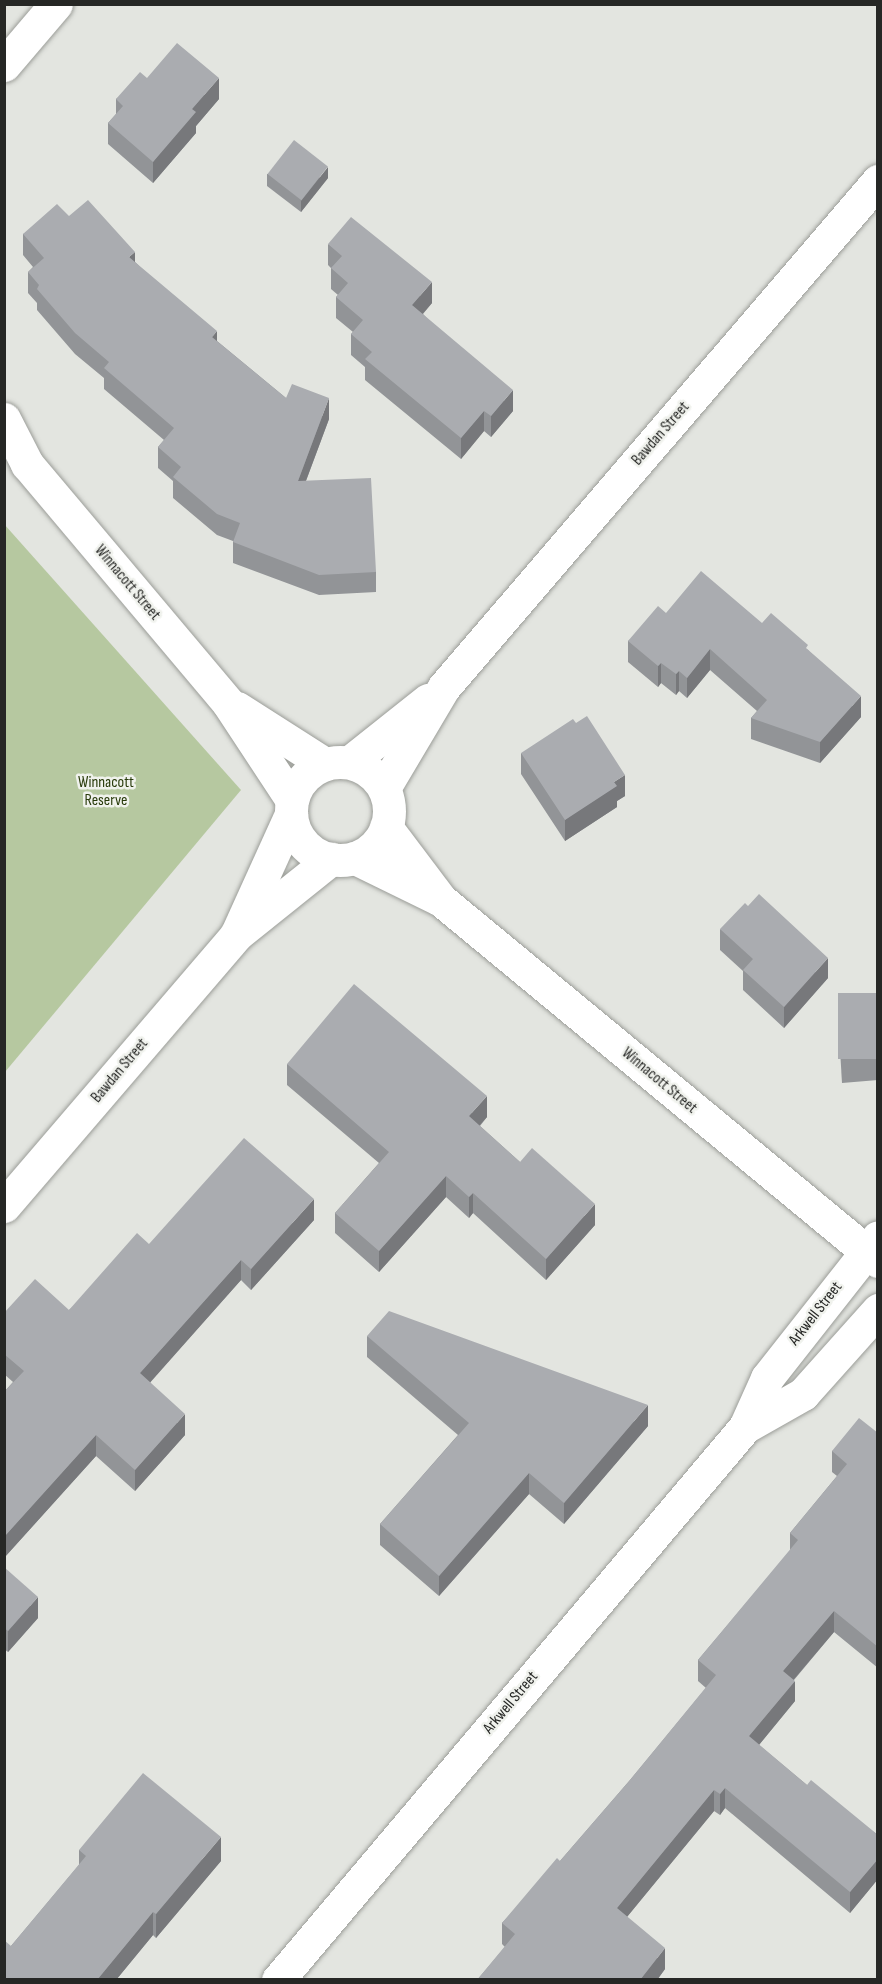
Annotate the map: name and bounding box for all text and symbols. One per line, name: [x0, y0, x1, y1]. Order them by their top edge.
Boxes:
street label: Bawdan Street: [628, 398, 694, 470]
street label: Winnacott Street: [90, 541, 164, 625]
park label: Winnacott Reserve: [78, 773, 134, 811]
street label: Bawdan Street: [88, 1035, 152, 1107]
street label: Winnacott Street: [617, 1044, 701, 1118]
street label: Arkwell Street: [785, 1278, 847, 1350]
street label: Arkwell Street: [479, 1668, 543, 1738]

